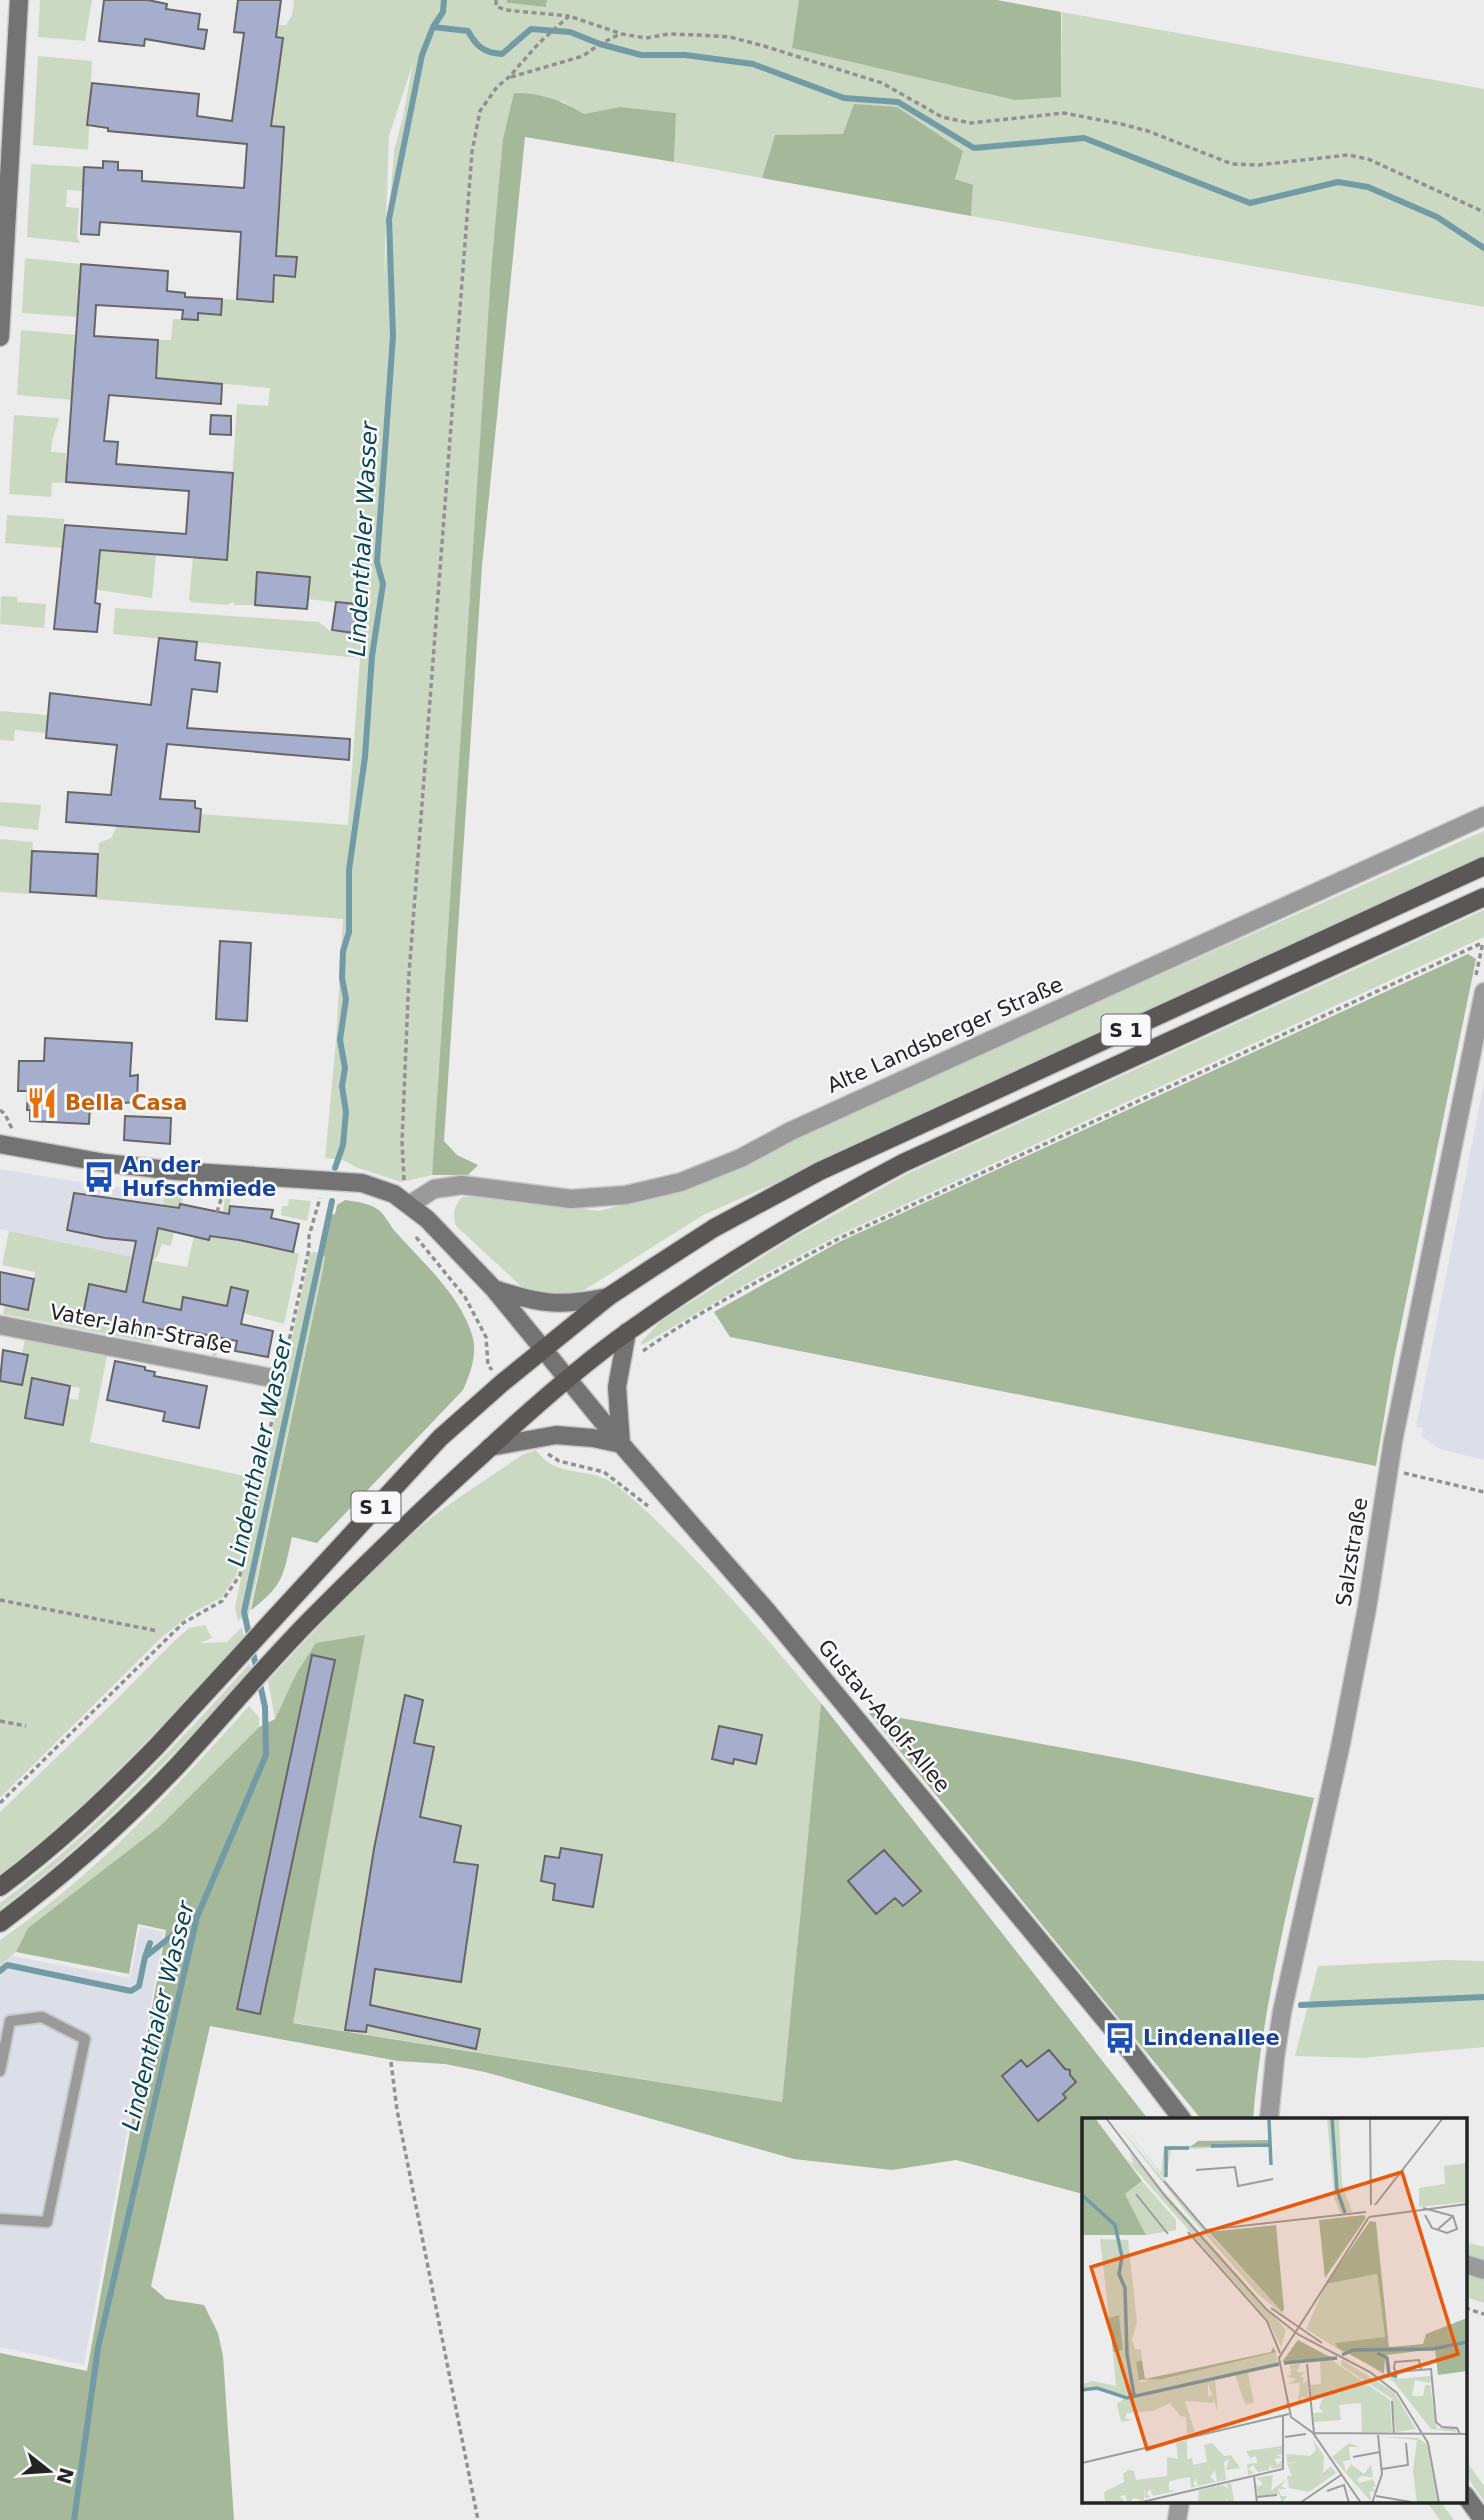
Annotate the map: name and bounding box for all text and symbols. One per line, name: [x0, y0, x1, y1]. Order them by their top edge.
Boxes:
water label: Lindenthaler Wasser: [344, 419, 382, 657]
street label: Alte Landsberger Straße: [823, 972, 1067, 1098]
road number: S 1: [1102, 1014, 1150, 1046]
restaurant icon: Bella Casa: [25, 1086, 59, 1120]
place label: Bella Casa: [65, 1091, 187, 1115]
place label: An der Hufschmiede: [122, 1153, 276, 1201]
bus stop icon: An der Hufschmiede: [82, 1160, 116, 1194]
street label: Vater-Jahn-Straße: [48, 1300, 234, 1358]
water label: Lindenthaler Wasser: [223, 1332, 297, 1569]
road number: S 1: [352, 1492, 400, 1522]
street label: Salzstraße: [1332, 1496, 1372, 1608]
street label: Gustav-Adolf-Allee: [813, 1635, 955, 1797]
water label: Lindenthaler Wasser: [117, 1897, 199, 2133]
bus stop icon: Lindenallee: [1103, 2021, 1137, 2055]
place label: Lindenallee: [1143, 2026, 1280, 2050]
inset map: [1082, 2118, 1466, 2502]
north arrow: [14, 2436, 84, 2506]
text: N: [52, 2465, 78, 2487]

